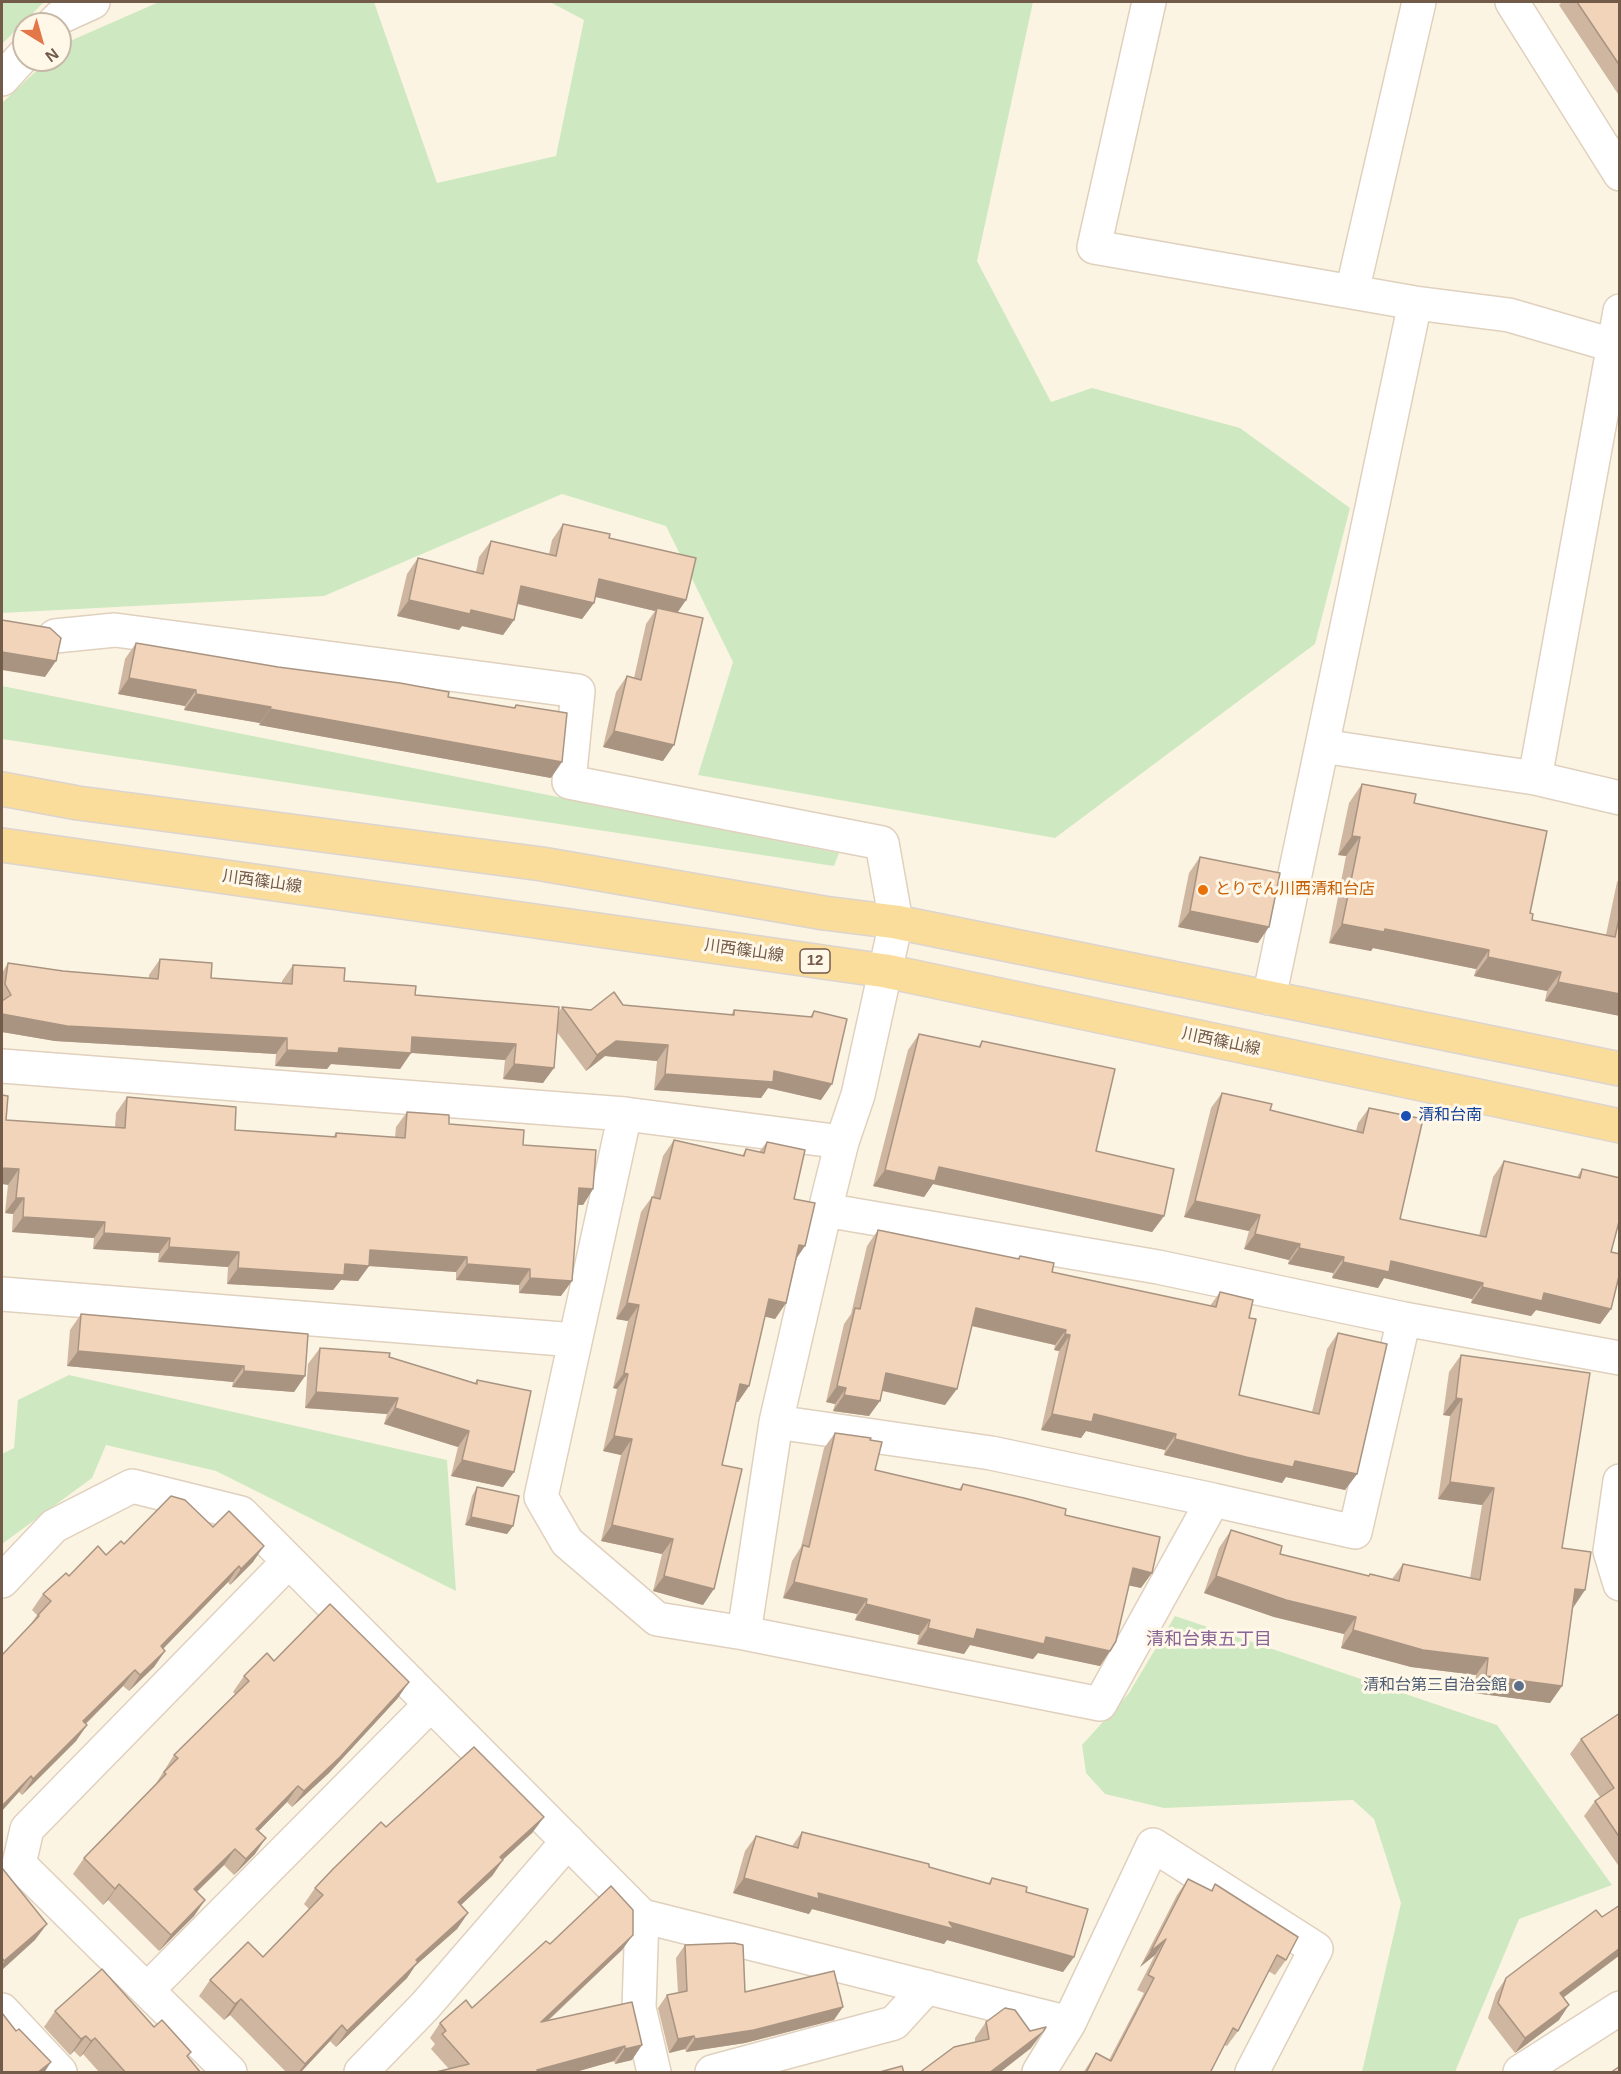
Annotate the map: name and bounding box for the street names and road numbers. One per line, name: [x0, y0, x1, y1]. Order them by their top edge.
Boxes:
street label: 川西篠山線: [221, 867, 303, 897]
street label: 川西篠山線: [703, 936, 785, 966]
road number: 12: [800, 949, 830, 973]
street label: 川西篠山線: [1180, 1024, 1262, 1060]

